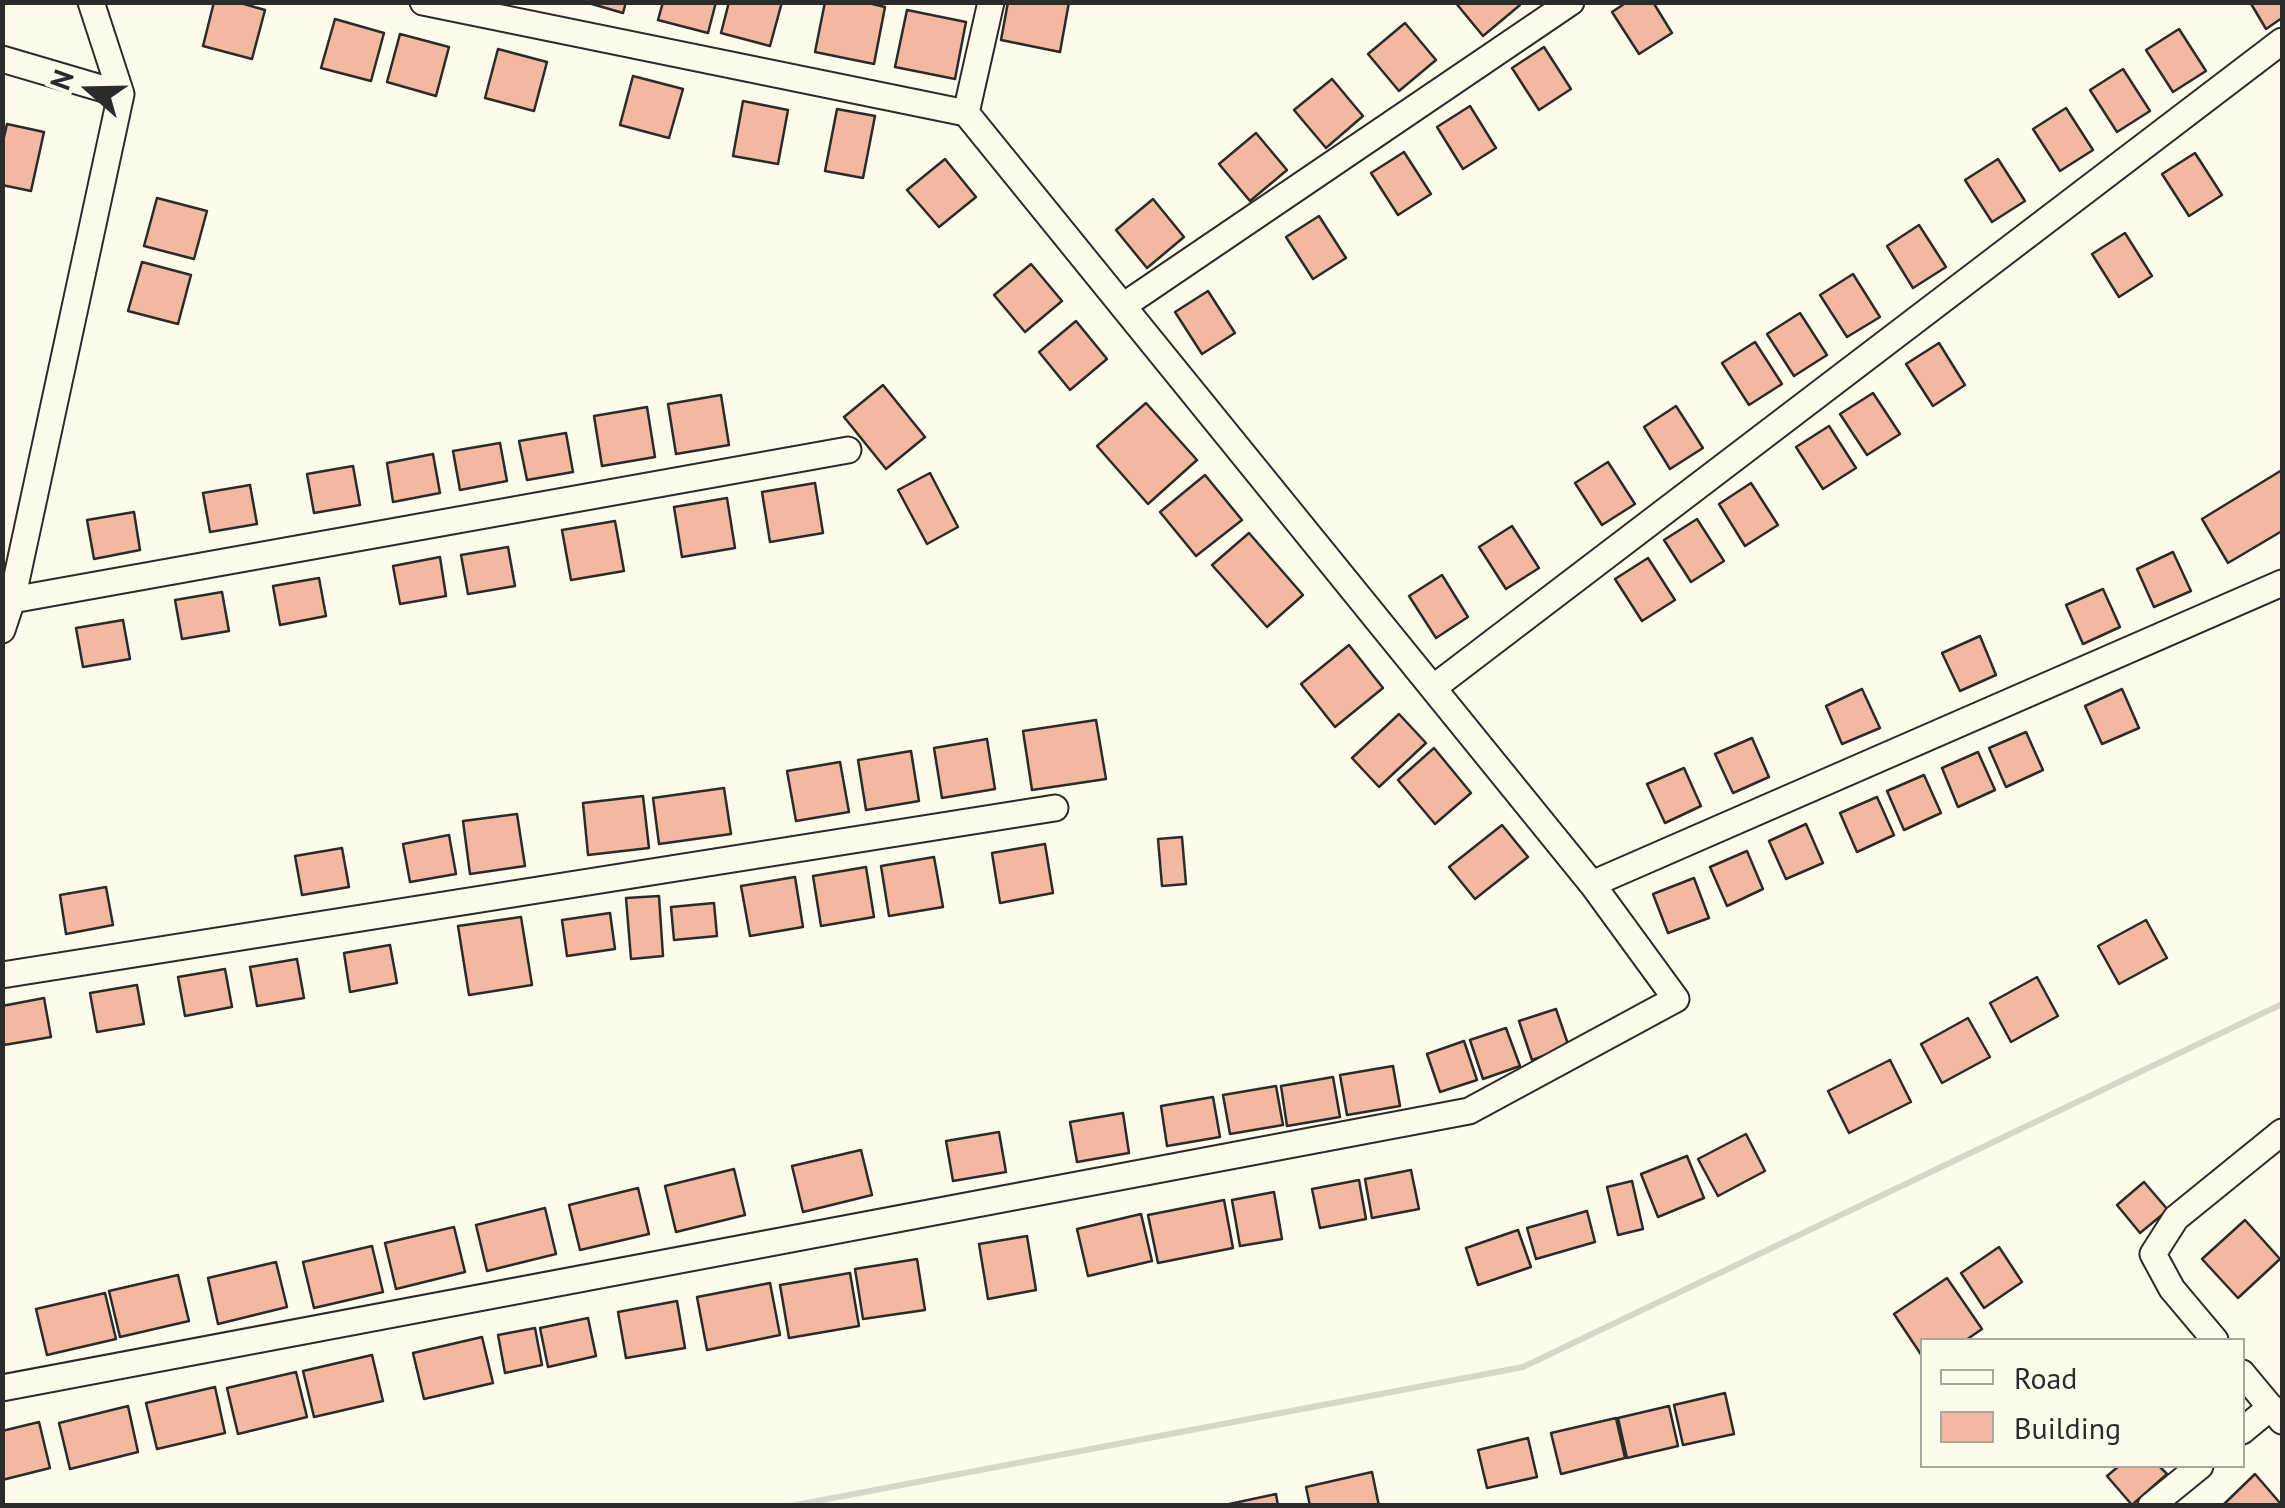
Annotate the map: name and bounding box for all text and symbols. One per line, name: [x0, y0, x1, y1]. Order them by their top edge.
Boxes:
north arrow: [40, 40, 140, 140]
text: N: [41, 65, 82, 95]
legend: [1920, 1338, 2245, 1468]
text: Road: [2014, 1358, 2078, 1397]
text: Building: [2014, 1408, 2121, 1447]

